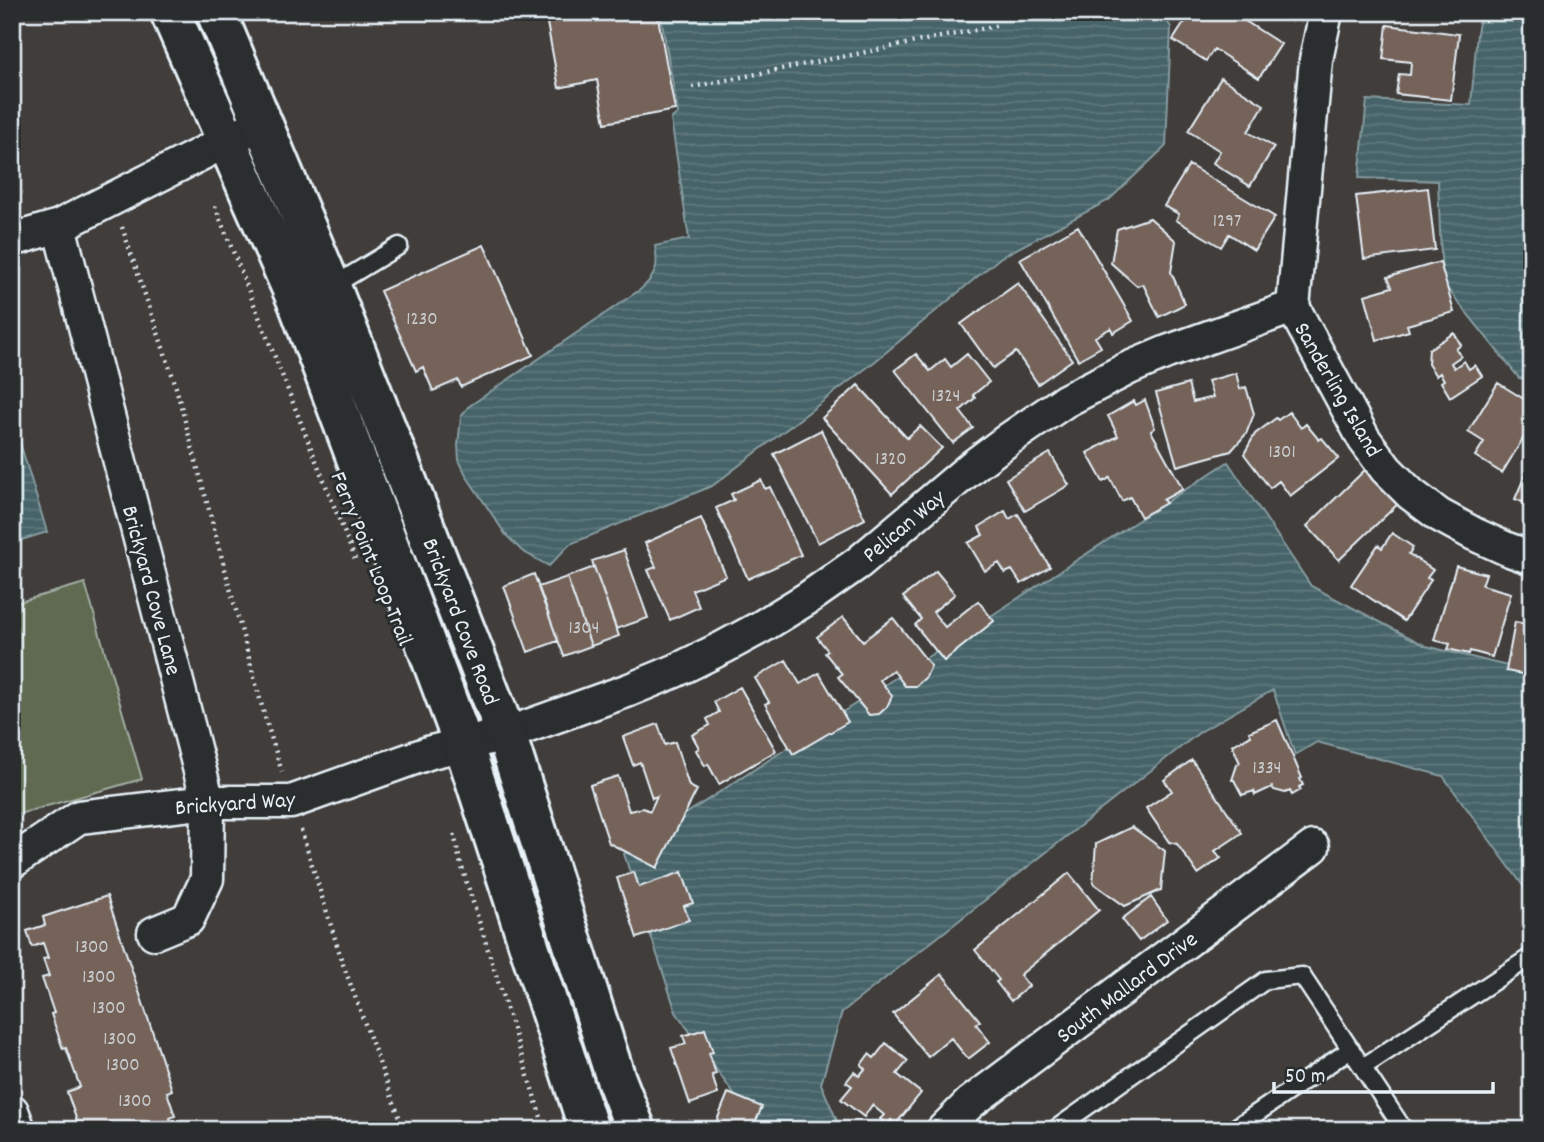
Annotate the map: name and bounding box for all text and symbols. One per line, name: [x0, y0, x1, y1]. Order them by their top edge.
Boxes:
house number: 1297: [1213, 209, 1241, 236]
house number: 1230: [406, 307, 438, 334]
street label: Sanderling Island: [1284, 317, 1388, 464]
house number: 1324: [932, 384, 960, 411]
house number: 1301: [1268, 440, 1296, 467]
house number: 1320: [875, 447, 907, 474]
street label: Ferry Point Loop Trail: [320, 467, 420, 652]
street label: Pelican Way: [857, 483, 954, 572]
street label: Brickyard Cove Lane: [111, 502, 188, 679]
street label: Brickyard Cove Road: [412, 534, 506, 711]
house number: 1304: [569, 616, 599, 643]
house number: 1334: [1253, 756, 1281, 783]
street label: Brickyard Way: [174, 785, 297, 826]
street label: South Mallard Drive: [1050, 925, 1206, 1053]
house number: 1300: [75, 935, 109, 962]
house number: 1300: [82, 965, 116, 992]
house number: 1300: [92, 996, 126, 1023]
house number: 1300: [103, 1027, 137, 1054]
scale bar: [1274, 1051, 1493, 1095]
house number: 1300: [106, 1053, 140, 1080]
text: 50 m: [1285, 1063, 1325, 1093]
house number: 1300: [118, 1089, 152, 1116]

